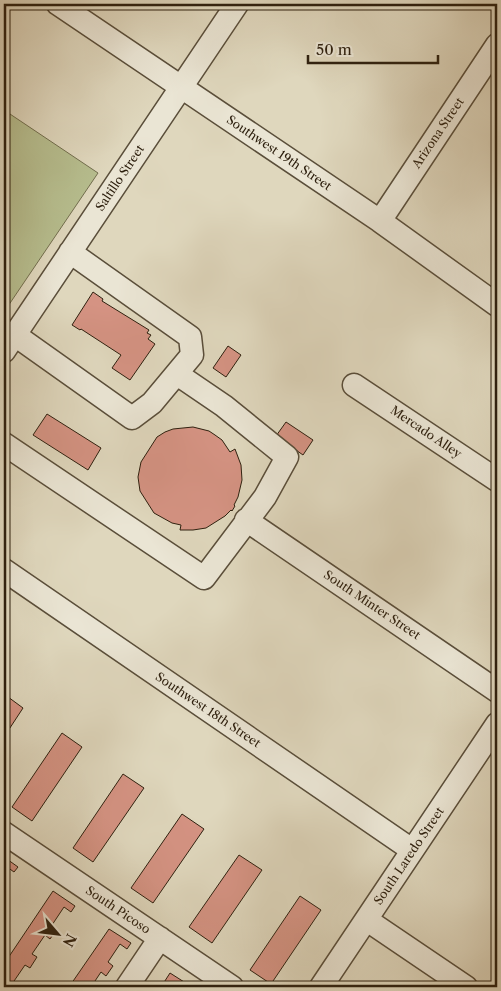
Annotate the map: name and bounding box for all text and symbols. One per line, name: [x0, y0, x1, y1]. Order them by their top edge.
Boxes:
scale bar: [308, 32, 438, 64]
text: 50 m: [316, 40, 352, 59]
street label: Arizona Street: [408, 94, 467, 172]
street label: Southwest 19th Street: [224, 112, 335, 194]
street label: Saltillo Street: [92, 141, 148, 214]
street label: Mercado Alley: [388, 402, 465, 461]
street label: South Minter Street: [321, 567, 424, 643]
street label: Southwest 18th Street: [153, 669, 264, 751]
street label: South Laredo Street: [370, 803, 447, 907]
street label: South Picoso: [83, 882, 153, 937]
north arrow: [32, 908, 82, 958]
text: N: [59, 931, 80, 950]

